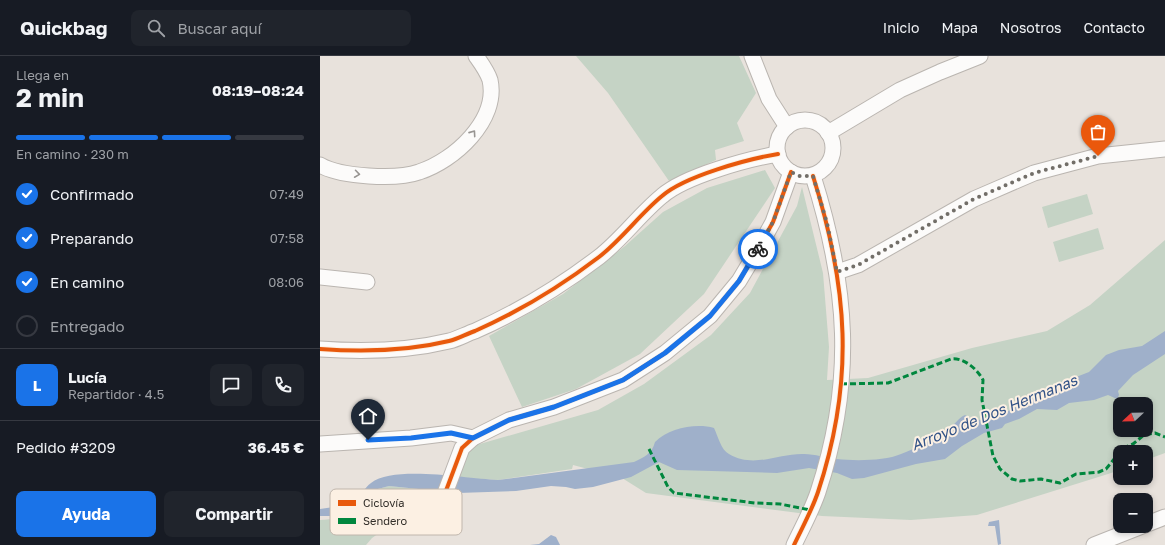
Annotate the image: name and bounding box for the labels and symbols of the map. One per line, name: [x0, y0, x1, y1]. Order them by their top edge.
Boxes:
pin: [1081, 115, 1115, 156]
one-way arrow: [468, 130, 476, 137]
one-way arrow: [354, 169, 361, 178]
courier: [738, 229, 778, 269]
water label: Arroyo de Dos Hermanas: [908, 370, 1081, 454]
north arrow: [1113, 397, 1153, 437]
pin: [351, 399, 385, 440]
legend: [330, 489, 462, 535]
text: Ciclovía: [363, 496, 405, 509]
text: Sendero: [363, 514, 408, 527]

